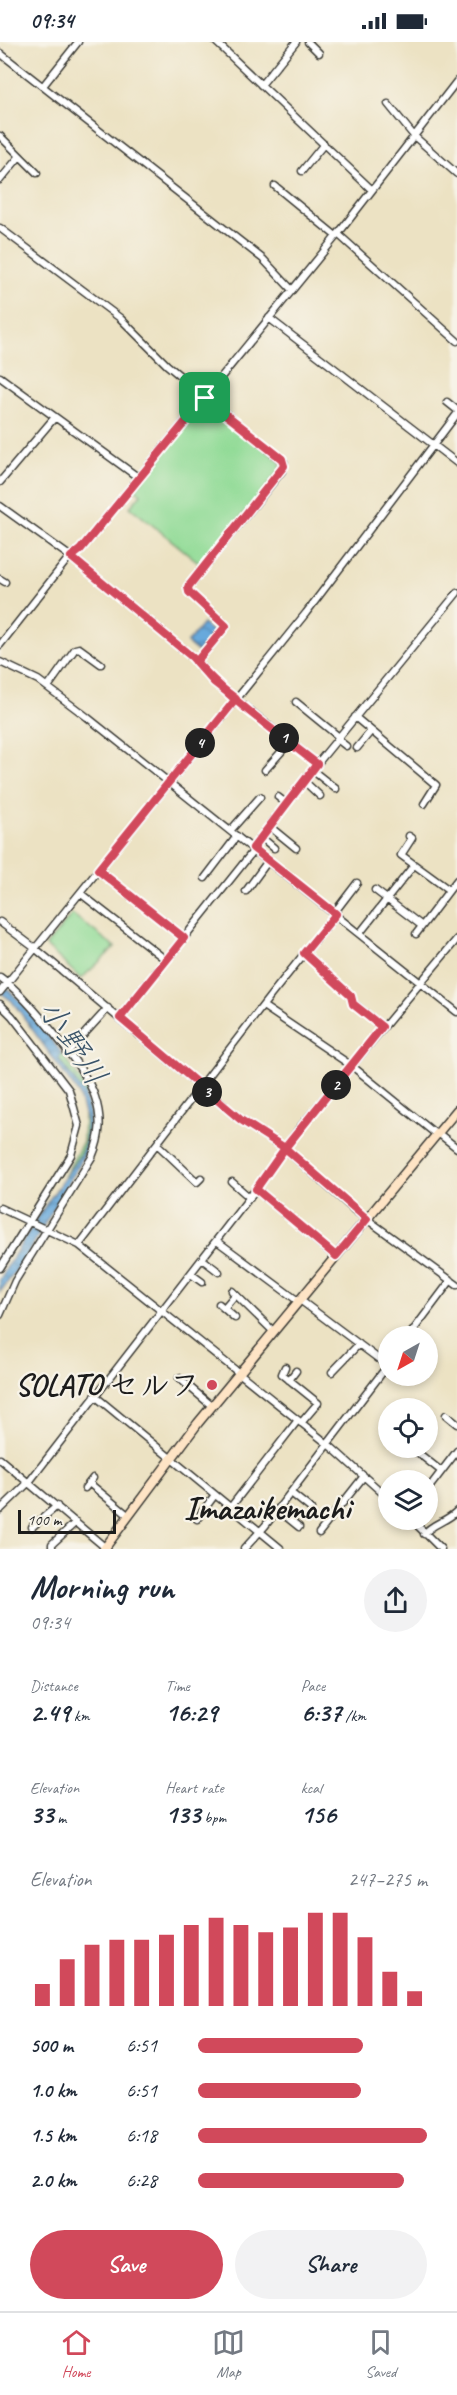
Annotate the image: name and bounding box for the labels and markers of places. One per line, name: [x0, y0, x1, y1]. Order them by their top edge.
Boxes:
pin: [179, 372, 230, 423]
pin: 1: [269, 723, 299, 753]
pin: 4: [185, 728, 215, 758]
pin: 2: [321, 1070, 351, 1100]
pin: 3: [192, 1077, 222, 1107]
place label: SOLATO セルフ: [15, 1366, 200, 1404]
marker: SOLATO セルフ: [205, 1378, 219, 1392]

